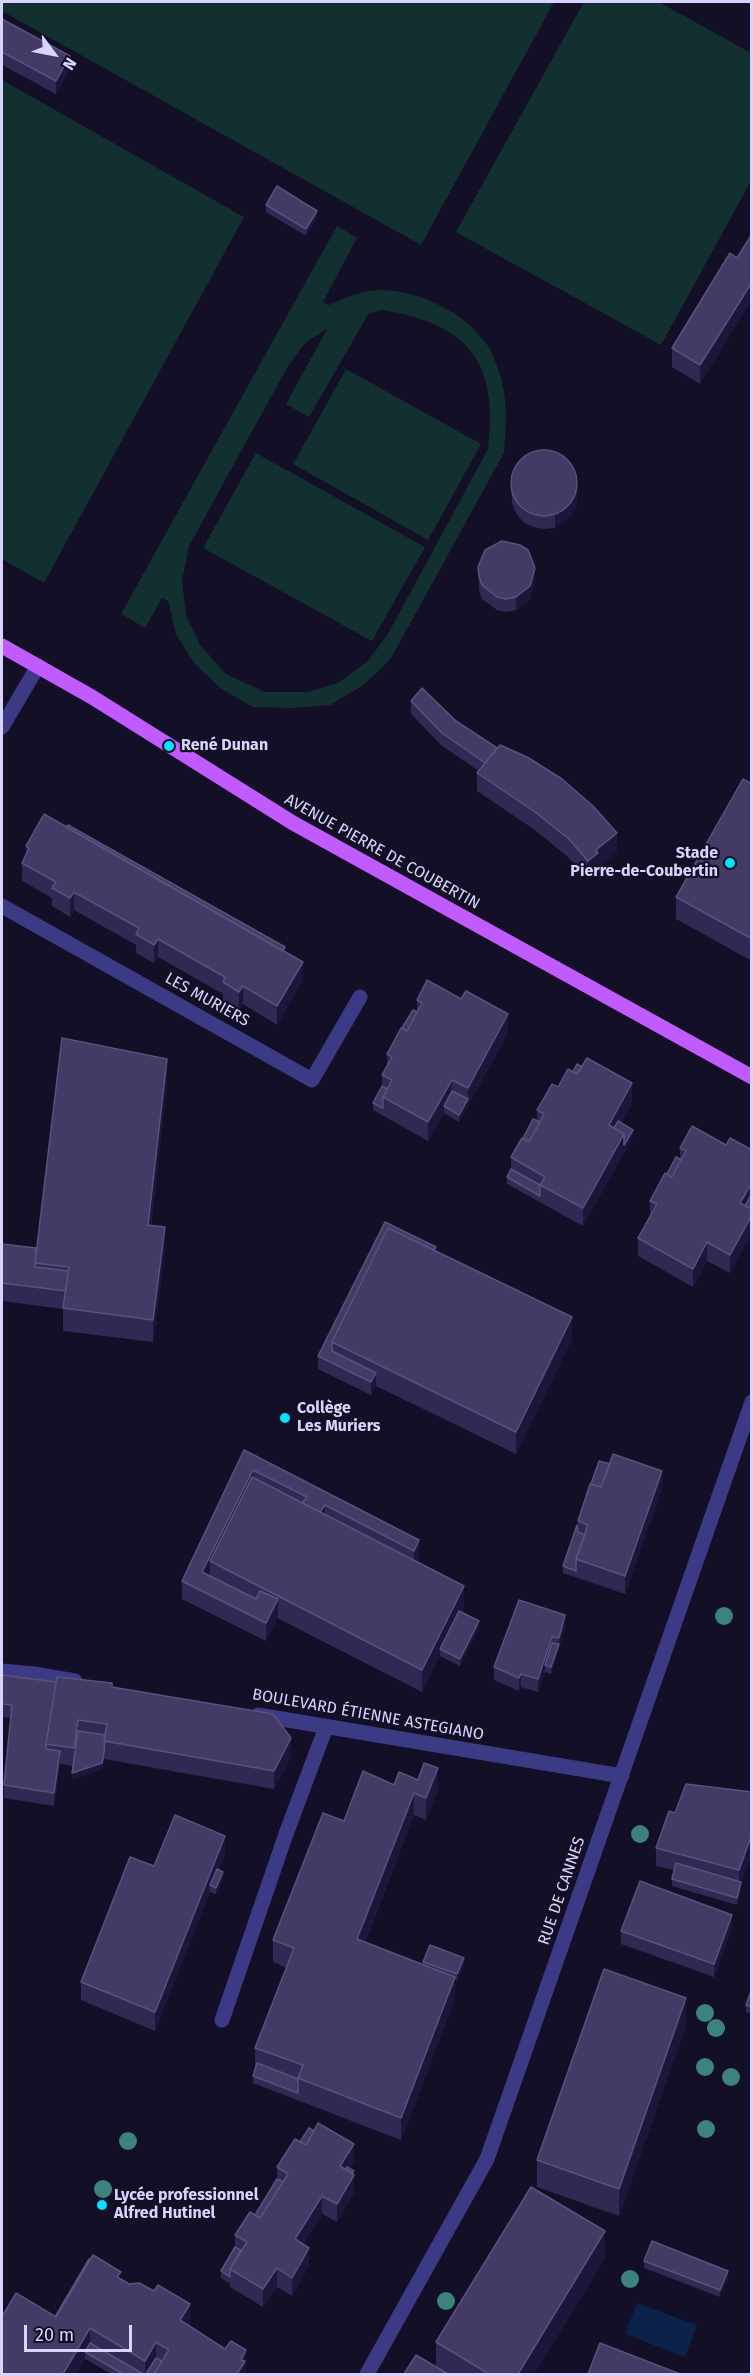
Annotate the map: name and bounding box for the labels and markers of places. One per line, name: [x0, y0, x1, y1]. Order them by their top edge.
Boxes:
place label: René Dunan: [181, 736, 268, 756]
marker: René Dunan: [162, 739, 176, 753]
place label: Stade Pierre-de-Coubertin: [570, 844, 718, 882]
marker: Stade Pierre-de-Coubertin: [723, 856, 737, 870]
place label: Collège Les Muriers: [297, 1399, 381, 1437]
marker: Collège Les Muriers: [278, 1411, 292, 1425]
place label: Lycée professionnel Alfred Hutinel: [114, 2186, 258, 2224]
marker: Lycée professionnel Alfred Hutinel: [95, 2198, 109, 2212]

